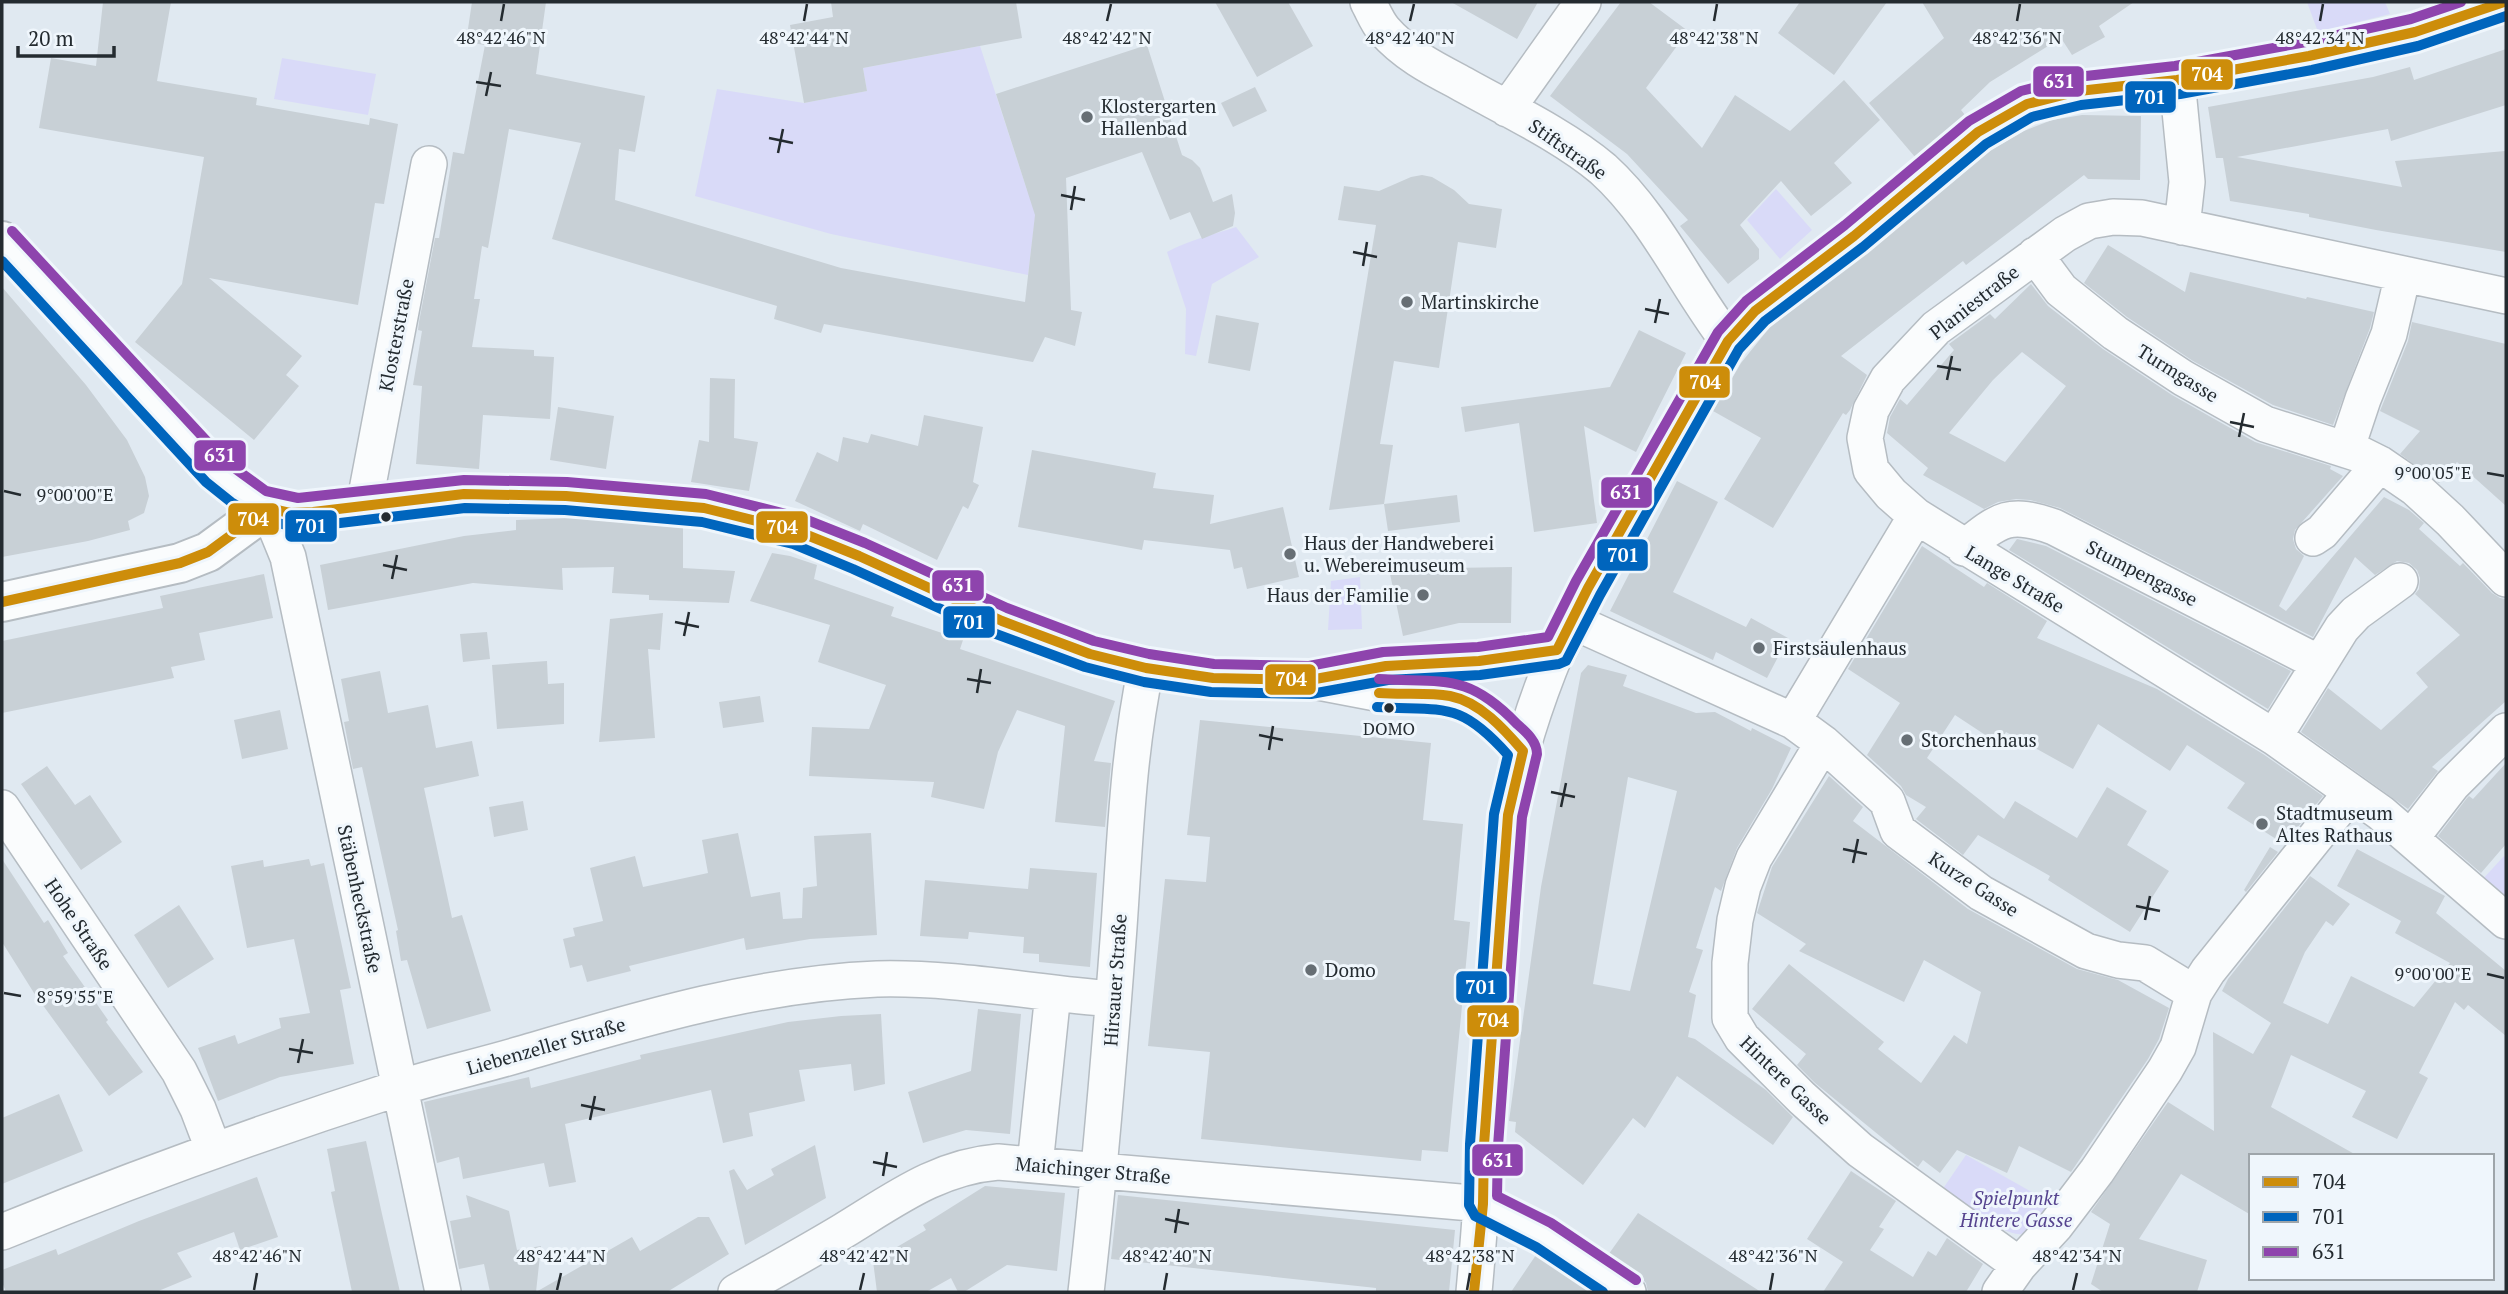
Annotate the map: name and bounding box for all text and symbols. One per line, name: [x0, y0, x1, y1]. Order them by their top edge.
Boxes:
scale bar: [18, 14, 114, 58]
text: 20 m: [28, 24, 74, 52]
text: 48°42'46"N: [456, 25, 546, 49]
text: 48°42'44"N: [759, 25, 849, 49]
text: 48°42'42"N: [1062, 25, 1152, 49]
text: 48°42'40"N: [1365, 25, 1455, 49]
text: 48°42'38"N: [1669, 25, 1759, 49]
text: 48°42'36"N: [1972, 25, 2062, 49]
text: 48°42'34"N: [2275, 25, 2365, 49]
line badge: 704: [2180, 58, 2234, 91]
text: 704: [2191, 61, 2223, 86]
line badge: 631: [2032, 65, 2085, 98]
text: 631: [2043, 68, 2075, 93]
line badge: 701: [2124, 80, 2177, 114]
text: 701: [2134, 84, 2166, 109]
place label: Klostergarten Hallenbad: [1101, 93, 1216, 140]
marker: Klostergarten Hallenbad: [1079, 109, 1095, 125]
street label: Stiftstraße: [1524, 112, 1612, 185]
street label: Planiestraße: [1924, 259, 2024, 344]
street label: Klosterstraße: [372, 276, 419, 393]
place label: Martinskirche: [1421, 289, 1539, 314]
marker: Martinskirche: [1399, 294, 1415, 310]
street label: Turmgasse: [2133, 338, 2224, 407]
line badge: 704: [1678, 365, 1731, 399]
text: 704: [1689, 369, 1721, 394]
line badge: 631: [193, 439, 247, 472]
text: 631: [204, 442, 236, 467]
text: 9°00'05"E: [2395, 460, 2471, 484]
line badge: 631: [1600, 476, 1653, 509]
text: 631: [1610, 479, 1642, 504]
text: 9°00'00"E: [37, 482, 113, 506]
line badge: 704: [227, 502, 280, 536]
text: 704: [237, 506, 269, 531]
line badge: 701: [284, 509, 338, 543]
unlabelled marker: [379, 510, 393, 524]
line badge: 704: [755, 510, 809, 544]
text: 701: [295, 513, 327, 538]
text: 704: [766, 514, 798, 539]
place label: Haus der Handweberei u. Webereimuseum: [1304, 530, 1494, 577]
street label: Stumpengasse: [2082, 534, 2202, 611]
line badge: 701: [1596, 538, 1649, 572]
street label: Lange Straße: [1961, 539, 2069, 618]
text: 701: [1607, 542, 1639, 567]
marker: Haus der Handweberei u. Webereimuseum: [1282, 546, 1298, 562]
line badge: 631: [931, 569, 985, 602]
text: 631: [942, 572, 974, 597]
place label: Haus der Familie: [1267, 582, 1409, 607]
marker: Haus der Familie: [1415, 587, 1431, 603]
line badge: 701: [942, 605, 996, 639]
text: 701: [953, 609, 985, 634]
place label: Firstsäulenhaus: [1773, 635, 1907, 660]
marker: Firstsäulenhaus: [1751, 640, 1767, 656]
line badge: 704: [1264, 663, 1317, 696]
text: 704: [1275, 666, 1307, 691]
marker: DOMO: [1382, 701, 1396, 715]
place label: DOMO: [1363, 717, 1415, 740]
place label: Storchenhaus: [1921, 727, 2037, 752]
marker: Storchenhaus: [1899, 732, 1915, 748]
place label: Stadtmuseum Altes Rathaus: [2276, 800, 2393, 847]
marker: Stadtmuseum Altes Rathaus: [2254, 816, 2270, 832]
street label: Stäbenheckstraße: [333, 822, 388, 975]
street label: Kurze Gasse: [1925, 845, 2024, 922]
street label: Hohe Straße: [40, 873, 119, 974]
street label: Hirsauer Straße: [1097, 913, 1132, 1047]
place label: Domo: [1325, 957, 1376, 982]
text: 9°00'00"E: [2395, 961, 2471, 985]
marker: Domo: [1303, 962, 1319, 978]
line badge: 701: [1455, 970, 1508, 1004]
text: 701: [1465, 974, 1497, 999]
text: 8°59'55"E: [37, 984, 113, 1008]
line badge: 704: [1466, 1004, 1520, 1038]
text: 704: [1477, 1007, 1509, 1032]
street label: Liebenzeller Straße: [463, 1011, 628, 1080]
street label: Hintere Gasse: [1735, 1030, 1837, 1129]
line badge: 631: [1471, 1143, 1524, 1177]
text: 631: [1482, 1147, 1514, 1172]
street label: Maichinger Straße: [1014, 1150, 1172, 1189]
legend: [2249, 1154, 2494, 1280]
text: 704: [2312, 1167, 2346, 1195]
park label: Spielpunkt Hintere Gasse: [1959, 1185, 2073, 1232]
text: 701: [2312, 1202, 2346, 1230]
text: 631: [2312, 1237, 2346, 1265]
text: 48°42'46"N: [212, 1243, 302, 1267]
text: 48°42'44"N: [516, 1243, 606, 1267]
text: 48°42'42"N: [819, 1243, 909, 1267]
text: 48°42'40"N: [1122, 1243, 1212, 1267]
text: 48°42'38"N: [1425, 1243, 1515, 1267]
text: 48°42'36"N: [1728, 1243, 1818, 1267]
text: 48°42'34"N: [2032, 1243, 2122, 1267]

